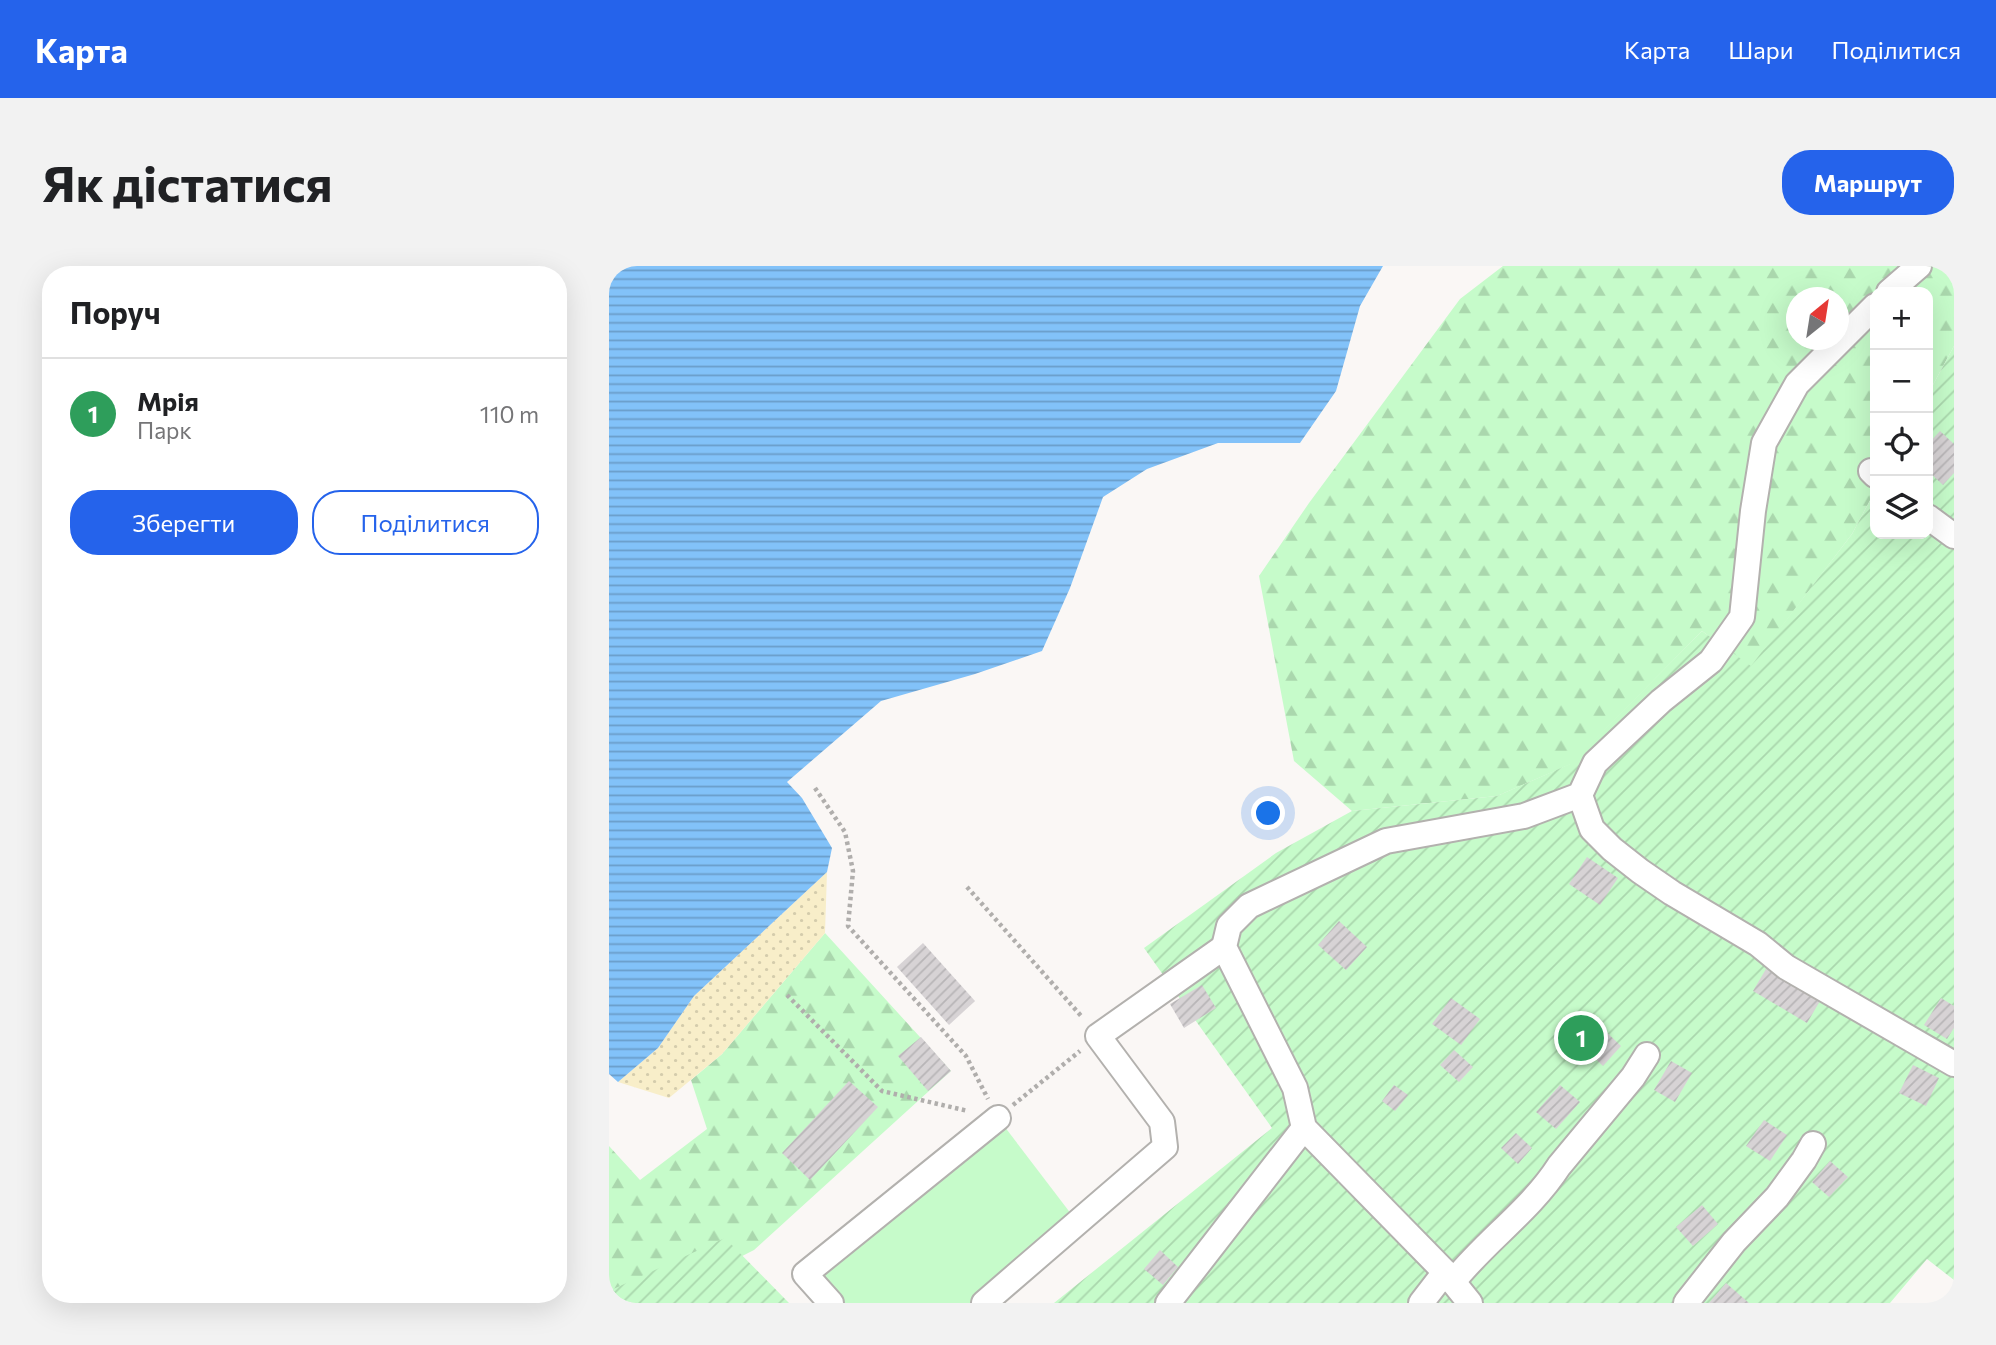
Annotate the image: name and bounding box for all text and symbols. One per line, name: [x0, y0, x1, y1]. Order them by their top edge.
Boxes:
text: Карта: [35, 29, 128, 70]
text: Карта: [1624, 35, 1690, 64]
text: Шари: [1728, 35, 1794, 64]
text: Поділитися: [1832, 35, 1961, 64]
button: Маршрут: [1782, 150, 1954, 215]
text: Як дістатися: [42, 152, 333, 212]
north arrow: [1786, 287, 1849, 350]
map controls: [1870, 287, 1933, 539]
button: +: [1870, 287, 1933, 350]
text: Поруч: [70, 293, 161, 330]
button: −: [1870, 350, 1933, 413]
text: Мрія: [137, 385, 199, 416]
text: 1: [88, 400, 98, 428]
text: 110 m: [480, 400, 539, 428]
button: locate: [1870, 413, 1933, 476]
text: Парк: [137, 416, 192, 444]
button: layers: [1870, 476, 1933, 539]
button: Зберегти: [70, 490, 298, 555]
button: Поділитися: [312, 490, 539, 555]
your location: [1251, 796, 1285, 830]
pin: 1: [1558, 1012, 1604, 1064]

